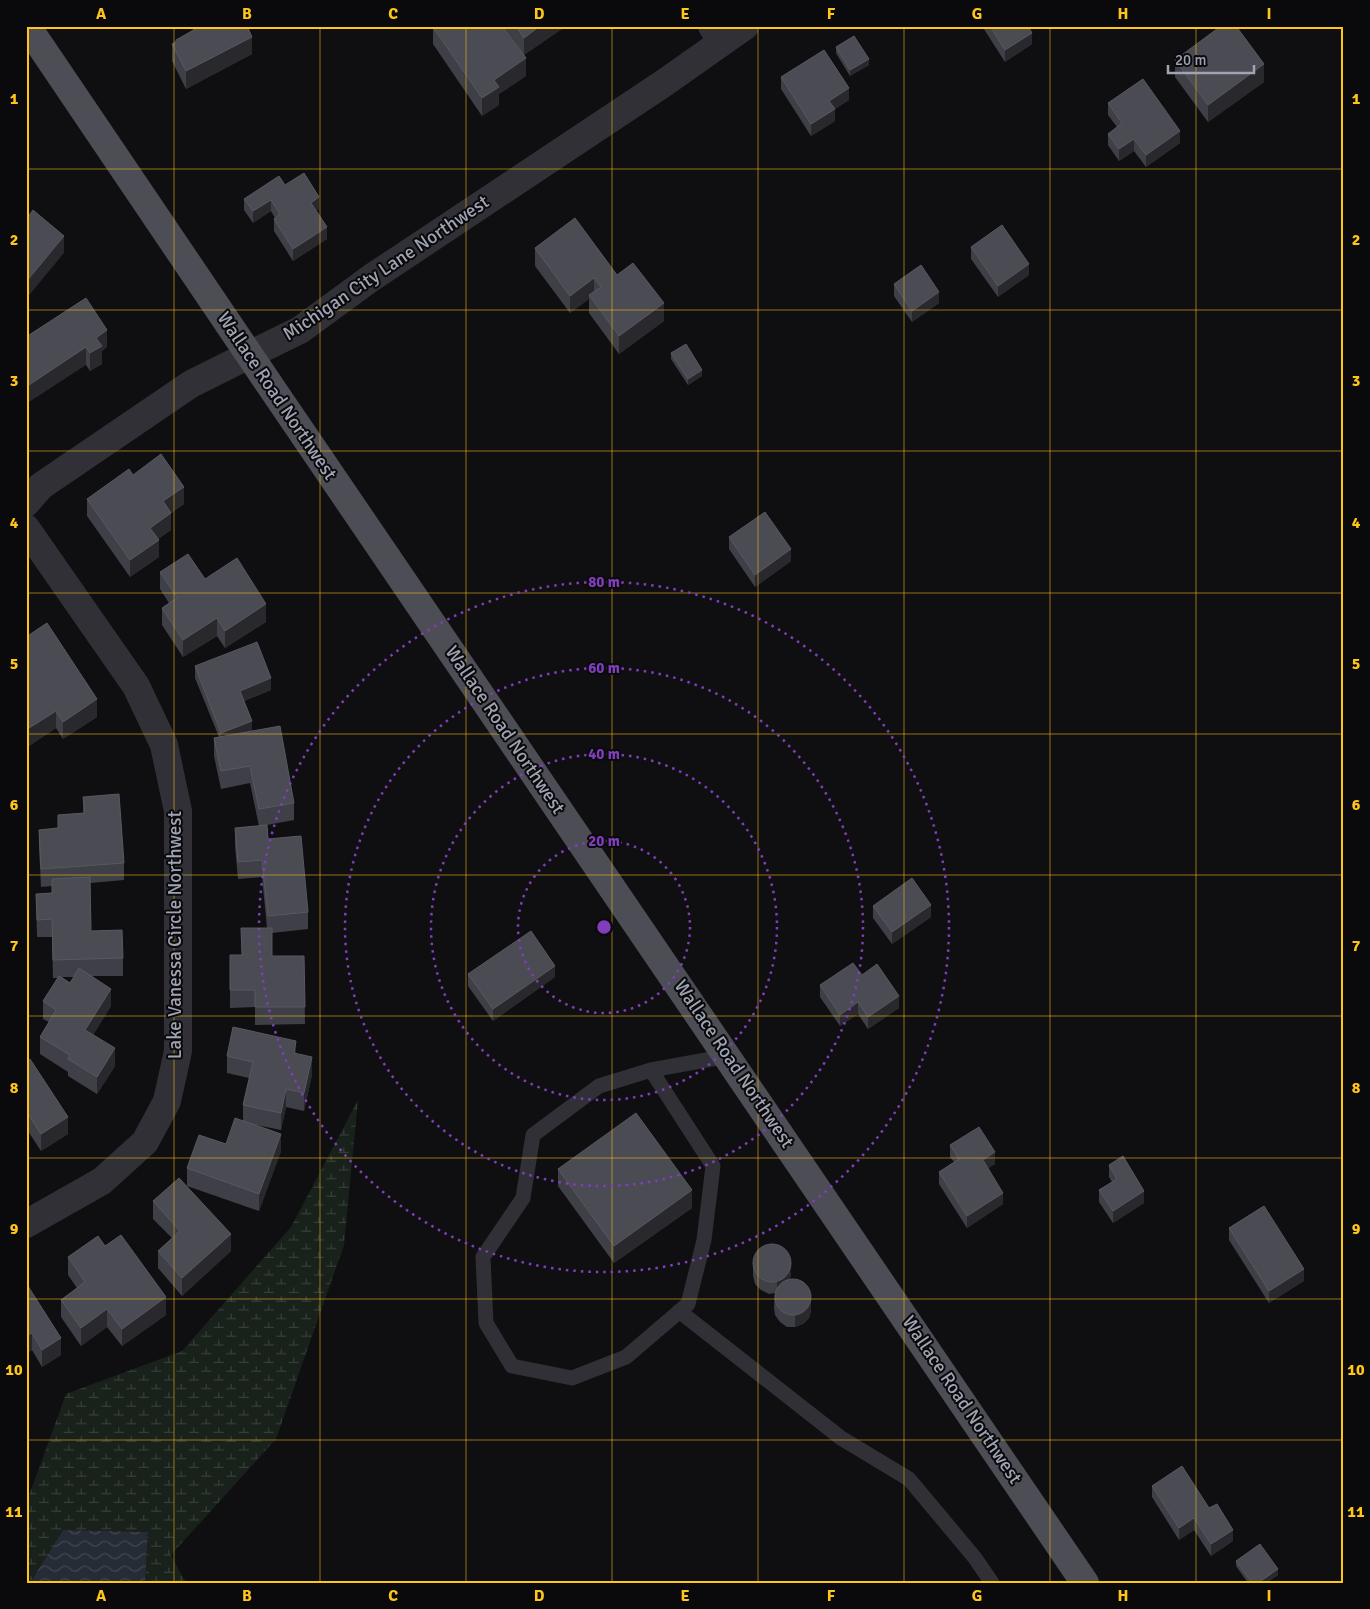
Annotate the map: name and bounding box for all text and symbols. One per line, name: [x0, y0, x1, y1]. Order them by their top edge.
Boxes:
text: A: [96, 4, 107, 24]
text: B: [242, 4, 252, 24]
text: C: [388, 4, 398, 24]
text: D: [534, 4, 545, 24]
text: E: [680, 4, 690, 24]
text: F: [827, 4, 836, 24]
text: G: [972, 4, 982, 24]
text: H: [1118, 4, 1128, 24]
text: I: [1266, 4, 1272, 24]
scale bar: [1168, 42, 1254, 74]
text: 20 m: [1175, 51, 1206, 69]
text: 1: [10, 89, 19, 109]
text: 1: [1352, 89, 1361, 109]
street label: Michigan City Lane Northwest: [278, 190, 494, 346]
text: 2: [10, 230, 18, 250]
text: 2: [1352, 230, 1360, 250]
street label: Wallace Road Northwest: [212, 307, 342, 485]
text: 3: [10, 371, 18, 391]
text: 3: [1352, 371, 1360, 391]
text: 4: [10, 513, 19, 533]
text: 4: [1352, 513, 1361, 533]
text: 80 m: [588, 573, 620, 591]
street label: Wallace Road Northwest: [440, 641, 570, 819]
text: 5: [10, 654, 18, 674]
text: 5: [1352, 654, 1360, 674]
text: 60 m: [588, 659, 620, 677]
text: 40 m: [588, 745, 620, 763]
text: 6: [10, 795, 19, 815]
text: 6: [1352, 795, 1361, 815]
street label: Lake Vanessa Circle Northwest: [163, 810, 187, 1059]
text: 20 m: [588, 832, 620, 850]
centre of rings: [595, 918, 613, 936]
text: 7: [10, 936, 19, 956]
text: 7: [1352, 936, 1361, 956]
street label: Wallace Road Northwest: [669, 975, 799, 1153]
text: 8: [10, 1078, 19, 1098]
text: 8: [1352, 1078, 1361, 1098]
text: 9: [10, 1219, 19, 1239]
text: 9: [1352, 1219, 1361, 1239]
street label: Wallace Road Northwest: [897, 1311, 1027, 1489]
text: 10: [5, 1360, 23, 1380]
text: 10: [1347, 1360, 1365, 1380]
text: 11: [5, 1502, 23, 1522]
text: 11: [1347, 1502, 1365, 1522]
text: A: [96, 1586, 107, 1606]
text: B: [242, 1586, 252, 1606]
text: C: [388, 1586, 398, 1606]
text: D: [534, 1586, 545, 1606]
text: E: [680, 1586, 690, 1606]
text: F: [827, 1586, 836, 1606]
text: G: [972, 1586, 982, 1606]
text: H: [1118, 1586, 1128, 1606]
text: I: [1266, 1586, 1272, 1606]

